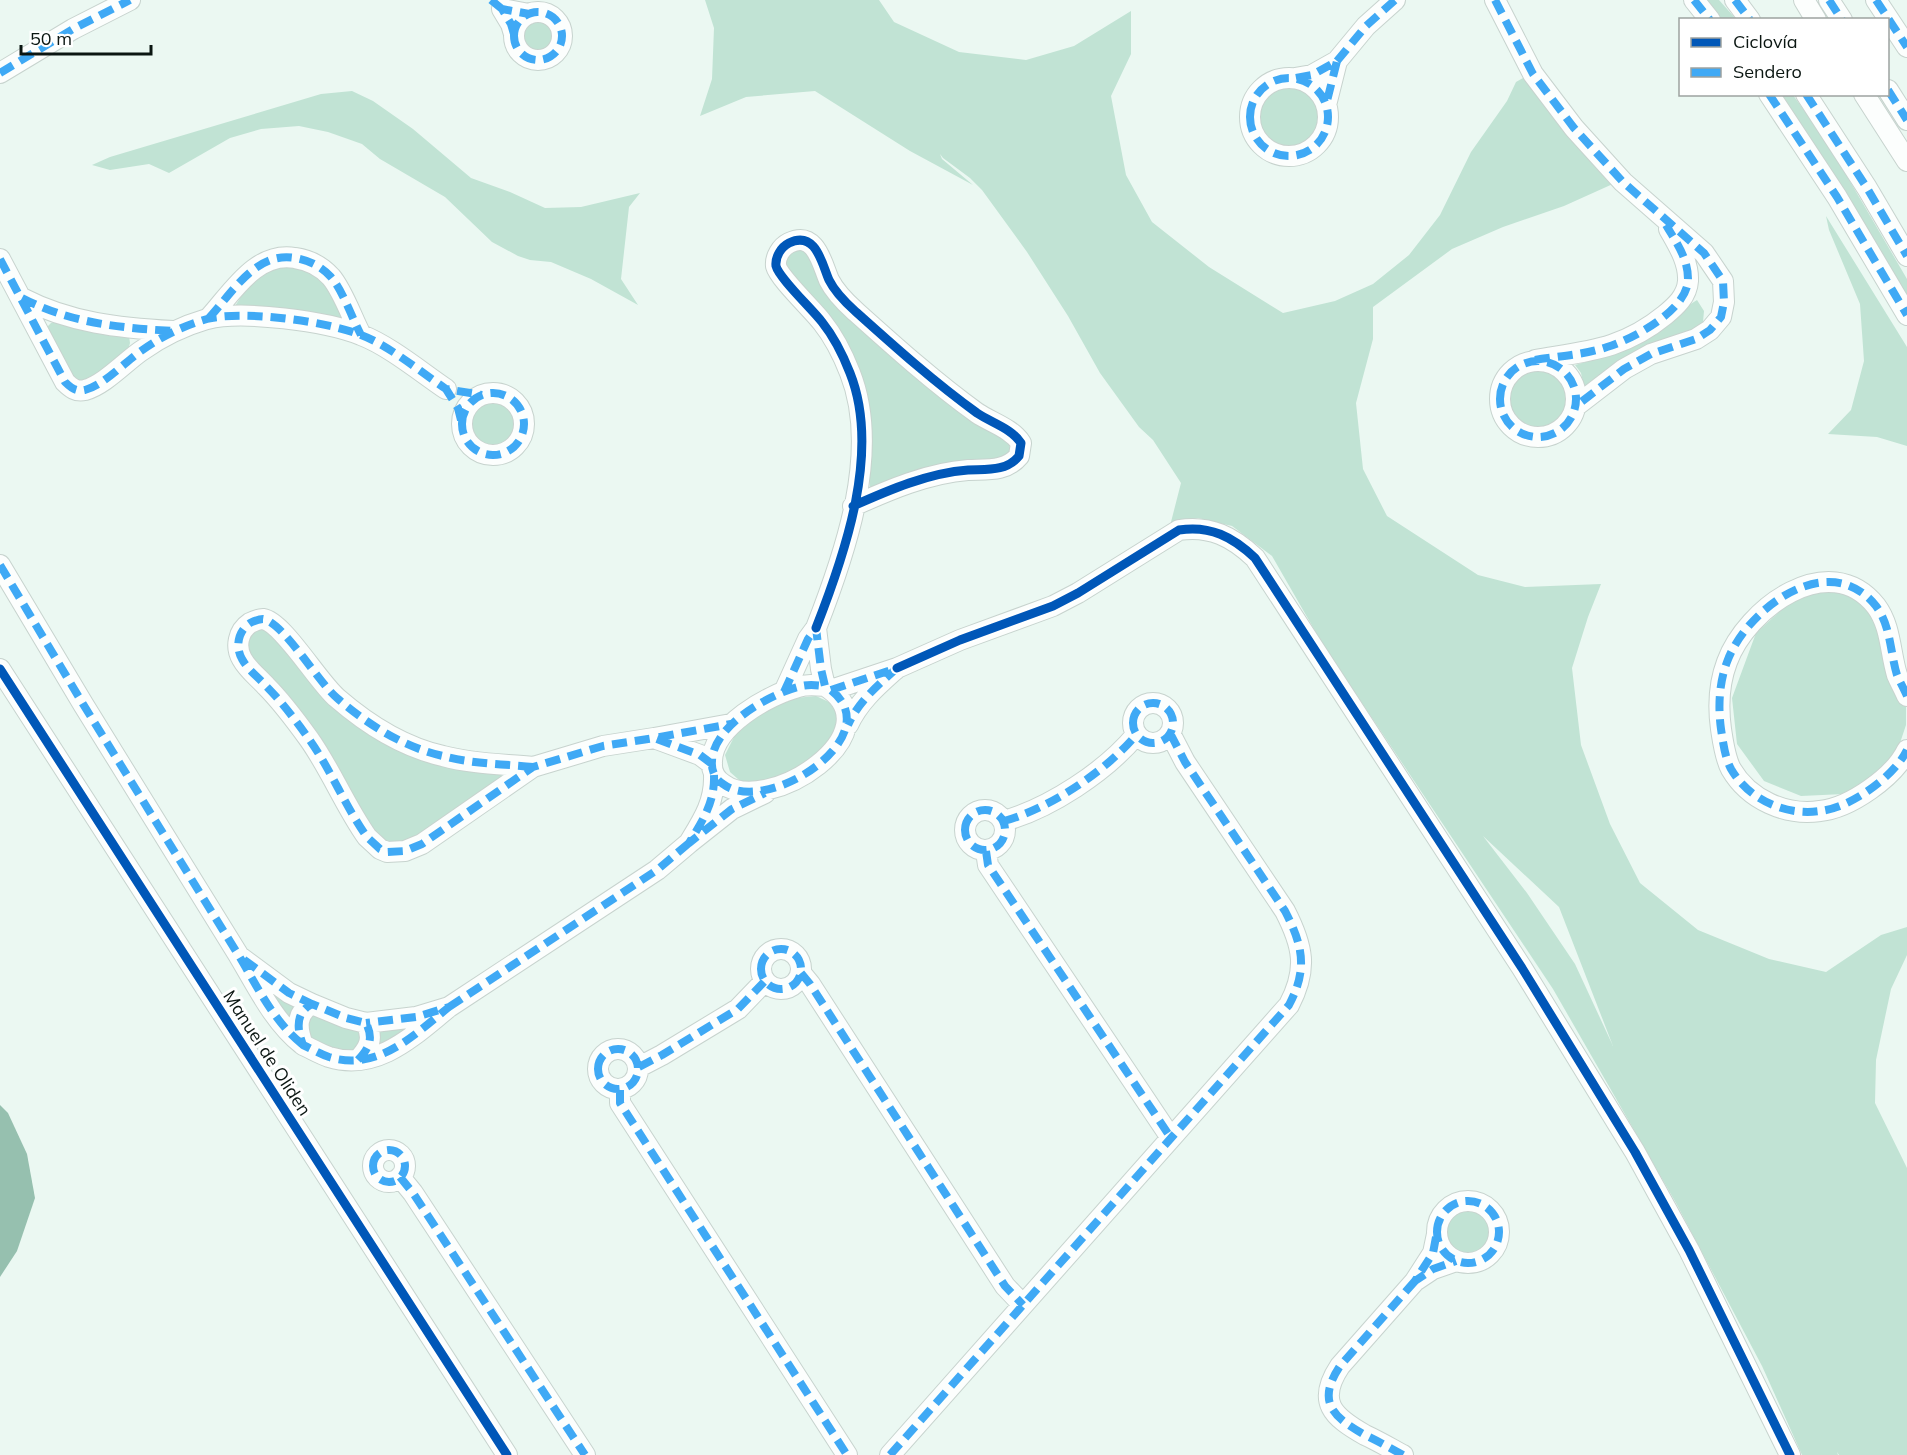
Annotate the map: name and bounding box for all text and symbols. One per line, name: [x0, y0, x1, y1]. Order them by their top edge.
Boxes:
scale bar: [21, 18, 152, 56]
legend: [1679, 18, 1889, 96]
text: 50 m: [30, 27, 72, 50]
text: Ciclovía: [1733, 30, 1798, 53]
text: Sendero: [1733, 60, 1802, 83]
street label: Manuel de Oliden: [218, 986, 317, 1120]

